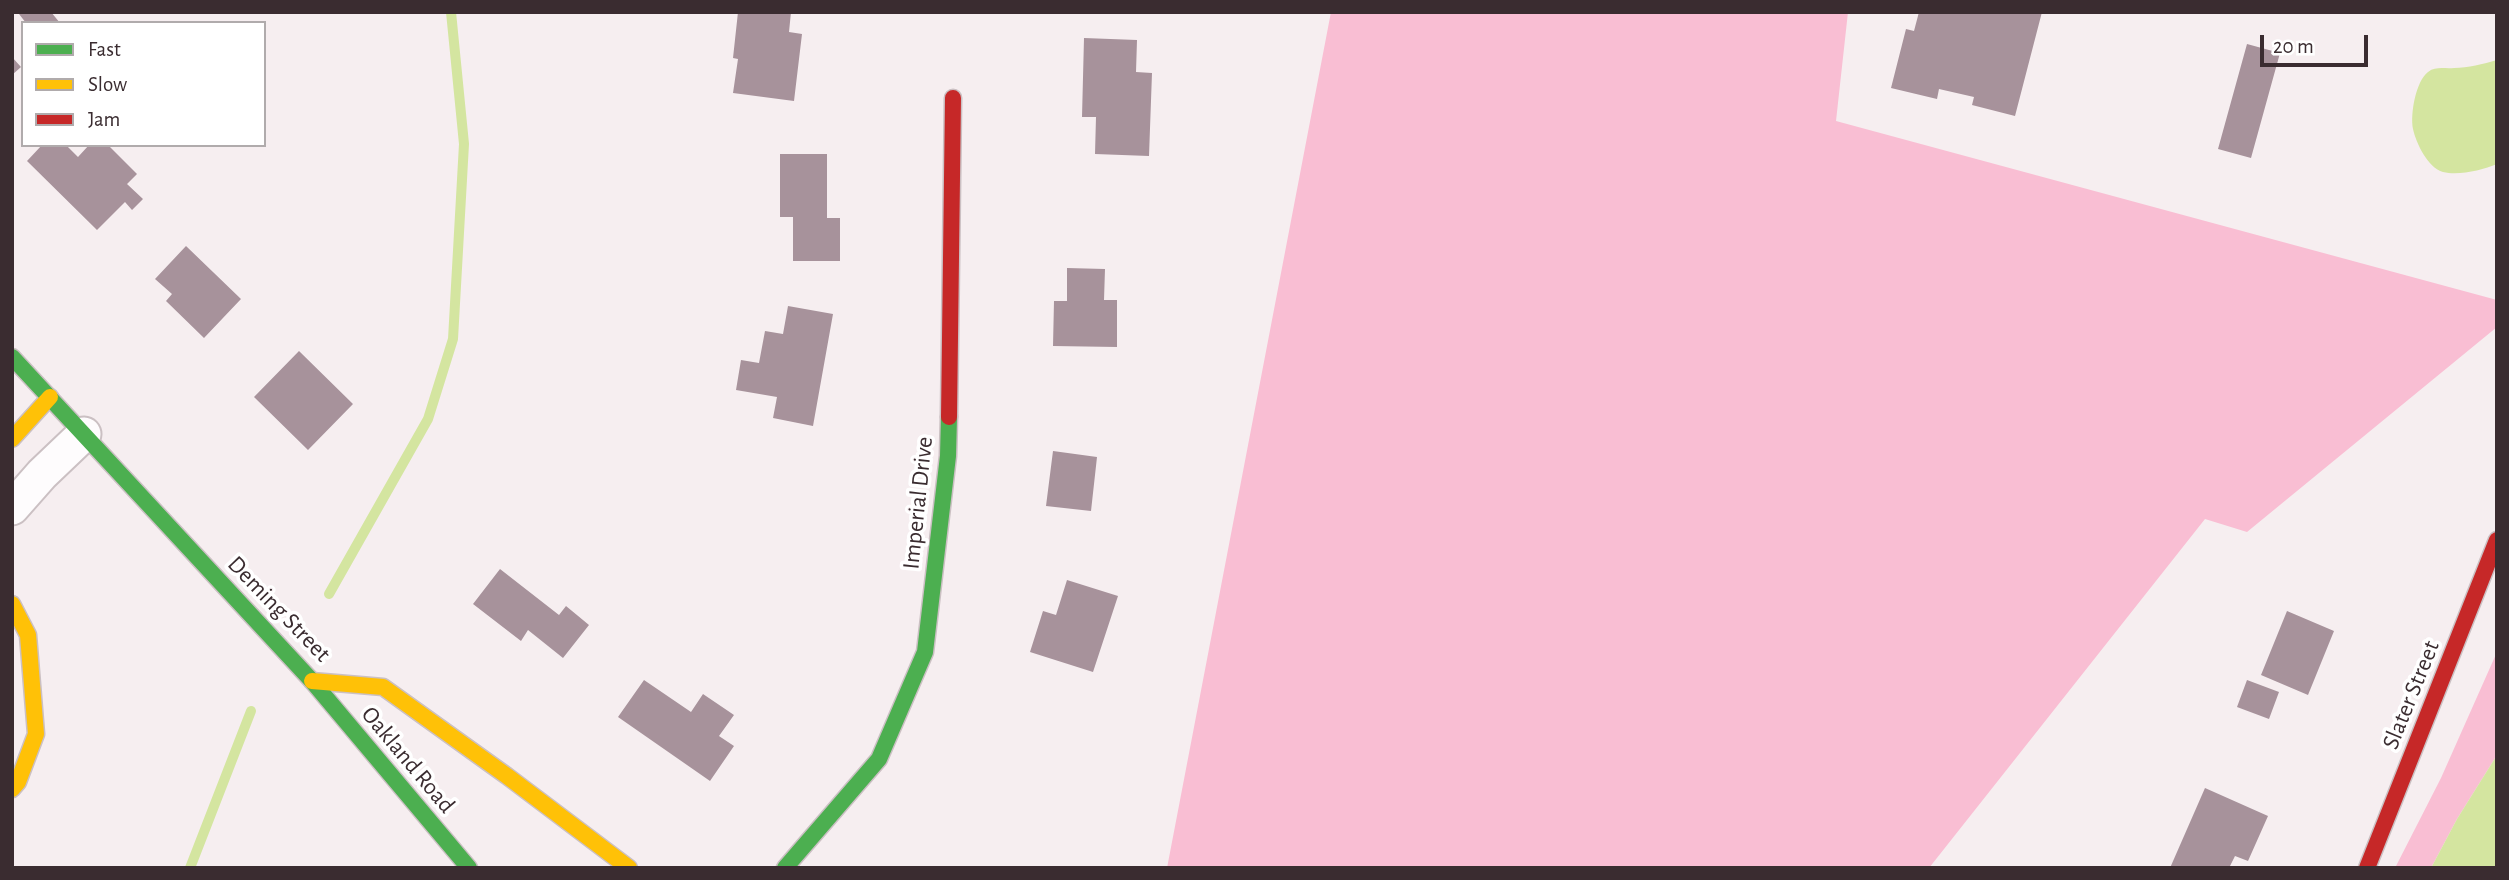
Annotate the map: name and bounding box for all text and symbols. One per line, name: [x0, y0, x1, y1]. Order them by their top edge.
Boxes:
legend: [21, 21, 266, 147]
scale bar: [2264, 21, 2372, 65]
text: 20 m: [2273, 36, 2314, 57]
text: Fast: [88, 39, 121, 60]
text: Slow: [88, 74, 127, 95]
text: Jam: [88, 109, 120, 130]
street label: Imperial Drive: [897, 435, 939, 571]
street label: Deming Street: [221, 550, 337, 668]
street label: Slater Street: [2376, 636, 2446, 754]
street label: Oakland Road: [355, 701, 461, 819]

